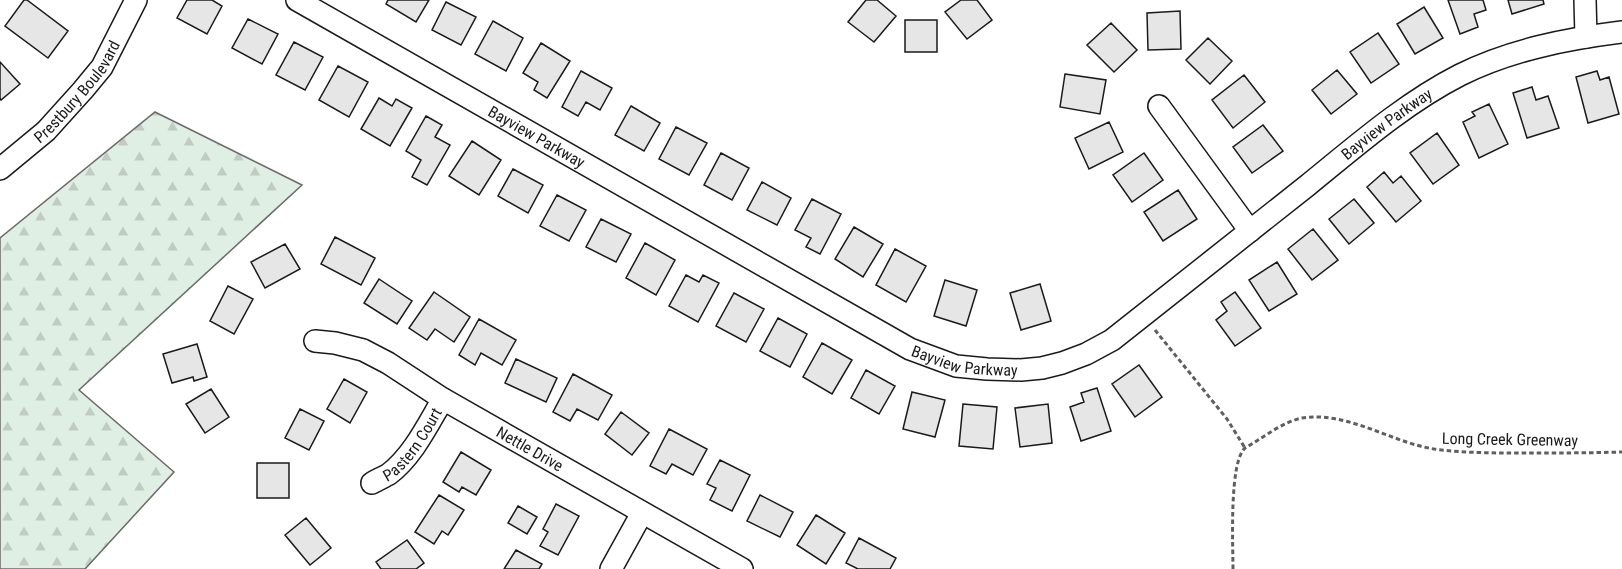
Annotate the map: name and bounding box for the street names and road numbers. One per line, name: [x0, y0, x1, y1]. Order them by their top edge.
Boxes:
street label: Prestbury Boulevard: [30, 37, 124, 147]
street label: Bayview Parkway: [1338, 84, 1436, 164]
street label: Bayview Parkway: [485, 102, 589, 172]
street label: Bayview Parkway: [909, 341, 1018, 380]
street label: Pastern Court: [380, 404, 446, 486]
street label: Nettle Drive: [493, 422, 567, 475]
street label: Long Creek Greenway: [1442, 429, 1579, 450]

